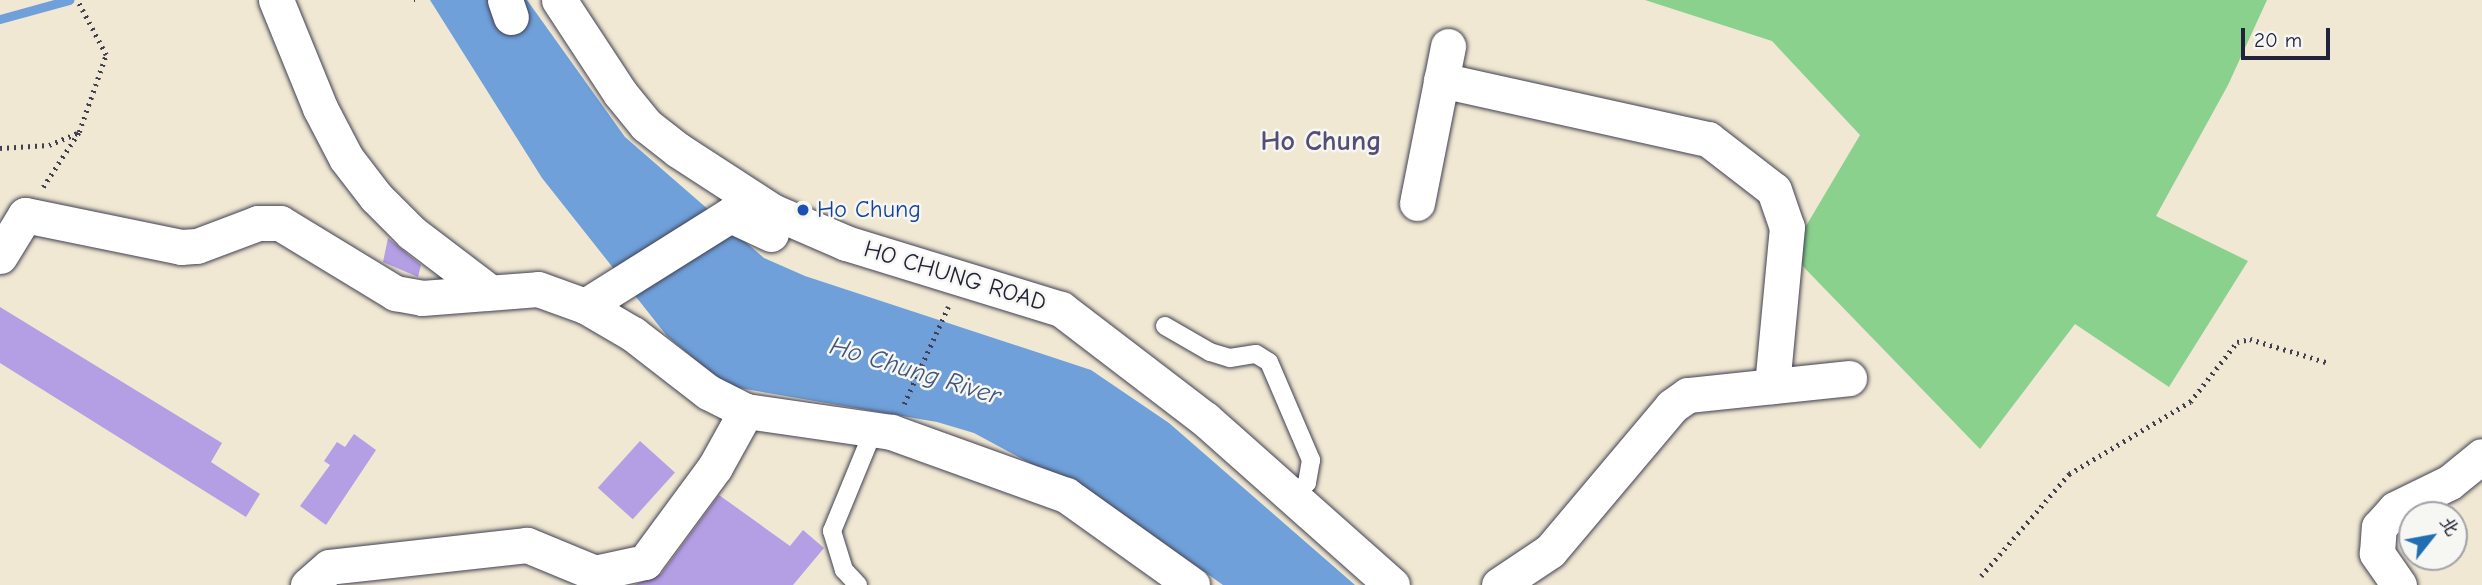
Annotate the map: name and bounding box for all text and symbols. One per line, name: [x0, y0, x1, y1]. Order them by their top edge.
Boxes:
scale bar: [2244, 14, 2333, 58]
text: 20 m: [2254, 28, 2302, 52]
district label: Ho Chung: [1260, 124, 1382, 158]
place label: Ho Chung: [817, 196, 921, 224]
marker: Ho Chung: [795, 202, 811, 218]
street label: HO CHUNG ROAD: [860, 235, 1050, 317]
water label: Ho Chung River: [826, 331, 1004, 413]
north arrow: [2398, 501, 2468, 571]
text: 北: [2435, 512, 2464, 540]

